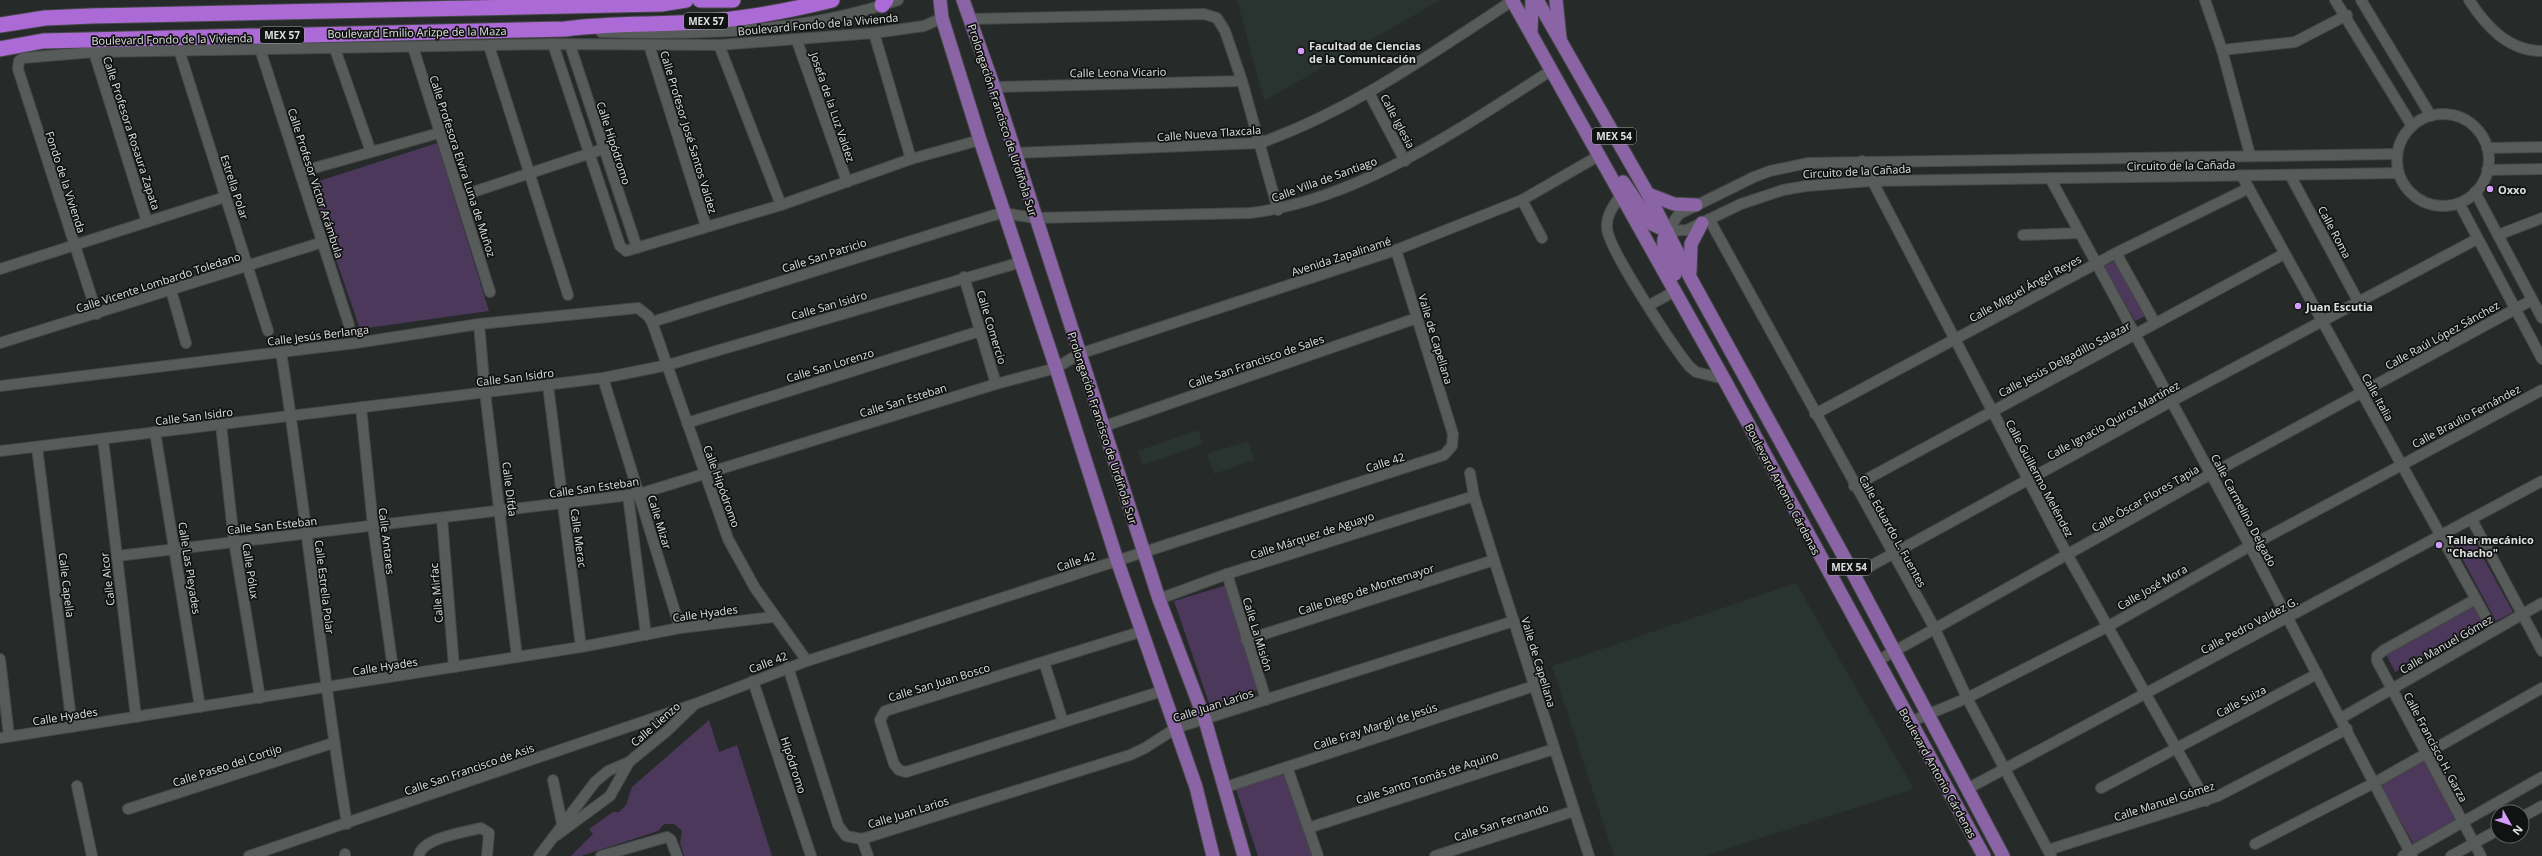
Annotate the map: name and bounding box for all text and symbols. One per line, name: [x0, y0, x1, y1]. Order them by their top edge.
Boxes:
street label: Boulevard Fondo de la Vivienda: [737, 10, 899, 38]
road number: MEX 57: [684, 13, 728, 29]
street label: Prolongación Francisco de Urdiñola Sur: [965, 22, 1041, 219]
street label: Boulevard Emilio Arizpe de la Maza: [327, 23, 507, 41]
road number: MEX 57: [260, 27, 304, 43]
street label: Boulevard Fondo de la Vivienda: [91, 30, 253, 48]
place label: Facultad de Ciencias de la Comunicación: [1309, 38, 1421, 66]
marker: Facultad de Ciencias de la Comunicación: [1296, 46, 1306, 56]
street label: Calle Profesor José Santos Valdez: [657, 49, 721, 215]
street label: Josefa de la Luz Valdez: [807, 49, 859, 164]
street label: Calle Profesora Rosaura Zapata: [100, 54, 164, 212]
street label: Calle Leona Vicario: [1070, 64, 1167, 80]
street label: Calle Profesora Elvira Luna de Muñoz: [426, 73, 500, 259]
street label: Calle Iglesia: [1377, 91, 1419, 151]
street label: Calle Hipódromo: [593, 100, 635, 187]
street label: Calle Profesor Víctor Arámbula: [285, 106, 347, 260]
street label: Calle Nueva Tlaxcala: [1156, 122, 1262, 144]
road number: MEX 54: [1592, 128, 1636, 144]
street label: Fondo de la Vivienda: [42, 129, 90, 235]
street label: Estrella Polar: [218, 153, 253, 222]
street label: Calle Villa de Santiago: [1269, 153, 1379, 205]
street label: Circuito de la Cañada: [2127, 157, 2235, 173]
street label: Circuito de la Cañada: [1802, 161, 1912, 181]
place label: Oxxo: [2498, 182, 2526, 197]
marker: Oxxo: [2485, 184, 2495, 194]
street label: Calle Roma: [2315, 203, 2355, 261]
street label: Avenida Zapalinamé: [1289, 233, 1393, 279]
street label: Calle San Patricio: [780, 234, 869, 276]
street label: Calle Vicente Lombardo Toledano: [74, 248, 242, 316]
street label: Calle Miguel Ángel Reyes: [1966, 251, 2084, 325]
street label: Calle San Isidro: [789, 287, 869, 323]
street label: Calle Comercio: [974, 288, 1010, 366]
street label: Valle de Capellana: [1415, 292, 1457, 386]
street label: Calle Raúl López Sánchez: [2382, 297, 2502, 373]
place label: Juan Escutia: [2305, 299, 2373, 314]
marker: Juan Escutia: [2293, 301, 2303, 311]
street label: Calle Jesús Delgadillo Salazar: [1995, 318, 2133, 400]
street label: Calle Jesús Berlanga: [266, 321, 370, 349]
street label: Prolongación Francisco de Urdiñola Sur: [1065, 330, 1141, 527]
street label: Calle San Francisco de Sales: [1186, 331, 1326, 391]
street label: Calle San Lorenzo: [784, 344, 876, 385]
street label: Calle San Isidro: [475, 365, 555, 389]
street label: Calle Italia: [2359, 370, 2397, 424]
street label: Calle Ignacio Quiroz Martínez: [2044, 377, 2182, 463]
street label: Calle San Esteban: [858, 380, 948, 420]
street label: Calle Braulio Fernández: [2409, 381, 2523, 451]
street label: Calle San Isidro: [154, 404, 234, 428]
street label: Calle Guillermo Meléndez: [2003, 417, 2077, 539]
street label: Boulevard Antonio Cárdenas: [1742, 421, 1824, 557]
street label: Calle Hipódromo: [700, 443, 744, 530]
street label: Calle 42: [1364, 449, 1406, 475]
street label: Calle Carmelino Delgado: [2208, 451, 2280, 569]
street label: Calle Difda: [499, 461, 521, 517]
street label: Calle Óscar Flores Tapia: [2089, 461, 2201, 535]
street label: Calle Eduardo L. Fuentes: [1856, 472, 1930, 590]
street label: Calle San Esteban: [548, 473, 640, 501]
street label: Calle Mizar: [645, 493, 676, 551]
street label: Calle Antares: [375, 507, 399, 575]
street label: Calle Merac: [567, 507, 591, 569]
street label: Calle Márquez de Aguayo: [1248, 508, 1376, 562]
street label: Calle San Esteban: [226, 513, 318, 537]
street label: Calle Las Pleyades: [175, 521, 205, 615]
place label: Taller mecánico "Chacho": [2447, 532, 2534, 560]
street label: Calle Estrella Polar: [312, 539, 338, 635]
marker: Taller mecánico "Chacho": [2434, 540, 2444, 550]
street label: Calle Pólux: [239, 542, 263, 600]
street label: Calle 42: [1055, 548, 1097, 574]
street label: Calle Alcor: [96, 551, 118, 607]
street label: Calle Capella: [56, 552, 78, 618]
road number: MEX 54: [1827, 559, 1871, 575]
street label: Calle Diego de Montemayor: [1296, 560, 1436, 618]
street label: Calle José Mora: [2114, 561, 2190, 613]
street label: Calle Mirfac: [426, 563, 446, 623]
street label: Calle Pedro Valdez G.: [2198, 593, 2300, 657]
street label: Calle La Misión: [1240, 595, 1276, 673]
street label: Calle Hyades: [672, 601, 738, 625]
street label: Calle Manuel Gómez: [2397, 611, 2495, 677]
street label: Valle de Capellana: [1518, 615, 1560, 709]
street label: Calle 42: [747, 648, 789, 676]
street label: Calle Hyades: [351, 653, 419, 679]
street label: Calle San Juan Bosco: [886, 659, 992, 705]
street label: Calle Suiza: [2213, 682, 2269, 720]
street label: Calle Juan Larios: [1171, 685, 1255, 725]
street label: Calle Francisco H. Garza: [2401, 689, 2471, 805]
street label: Calle Lienzo: [627, 698, 683, 750]
street label: Calle Fray Margil de Jesús: [1311, 699, 1439, 753]
street label: Calle Hyades: [31, 703, 99, 729]
street label: Boulevard Antonio Cárdenas: [1896, 705, 1980, 841]
street label: Hipódromo: [778, 735, 810, 796]
street label: Calle Paseo del Cortijo: [171, 740, 284, 790]
street label: Calle San Francisco de Asis: [402, 740, 536, 798]
street label: Calle Santo Tomás de Aquino: [1354, 747, 1501, 807]
street label: Calle Manuel Gómez: [2112, 778, 2216, 824]
street label: Calle Juan Larios: [866, 793, 950, 831]
street label: Calle San Fernando: [1452, 800, 1551, 844]
north arrow: [2490, 804, 2530, 844]
text: N: [2510, 822, 2527, 839]

